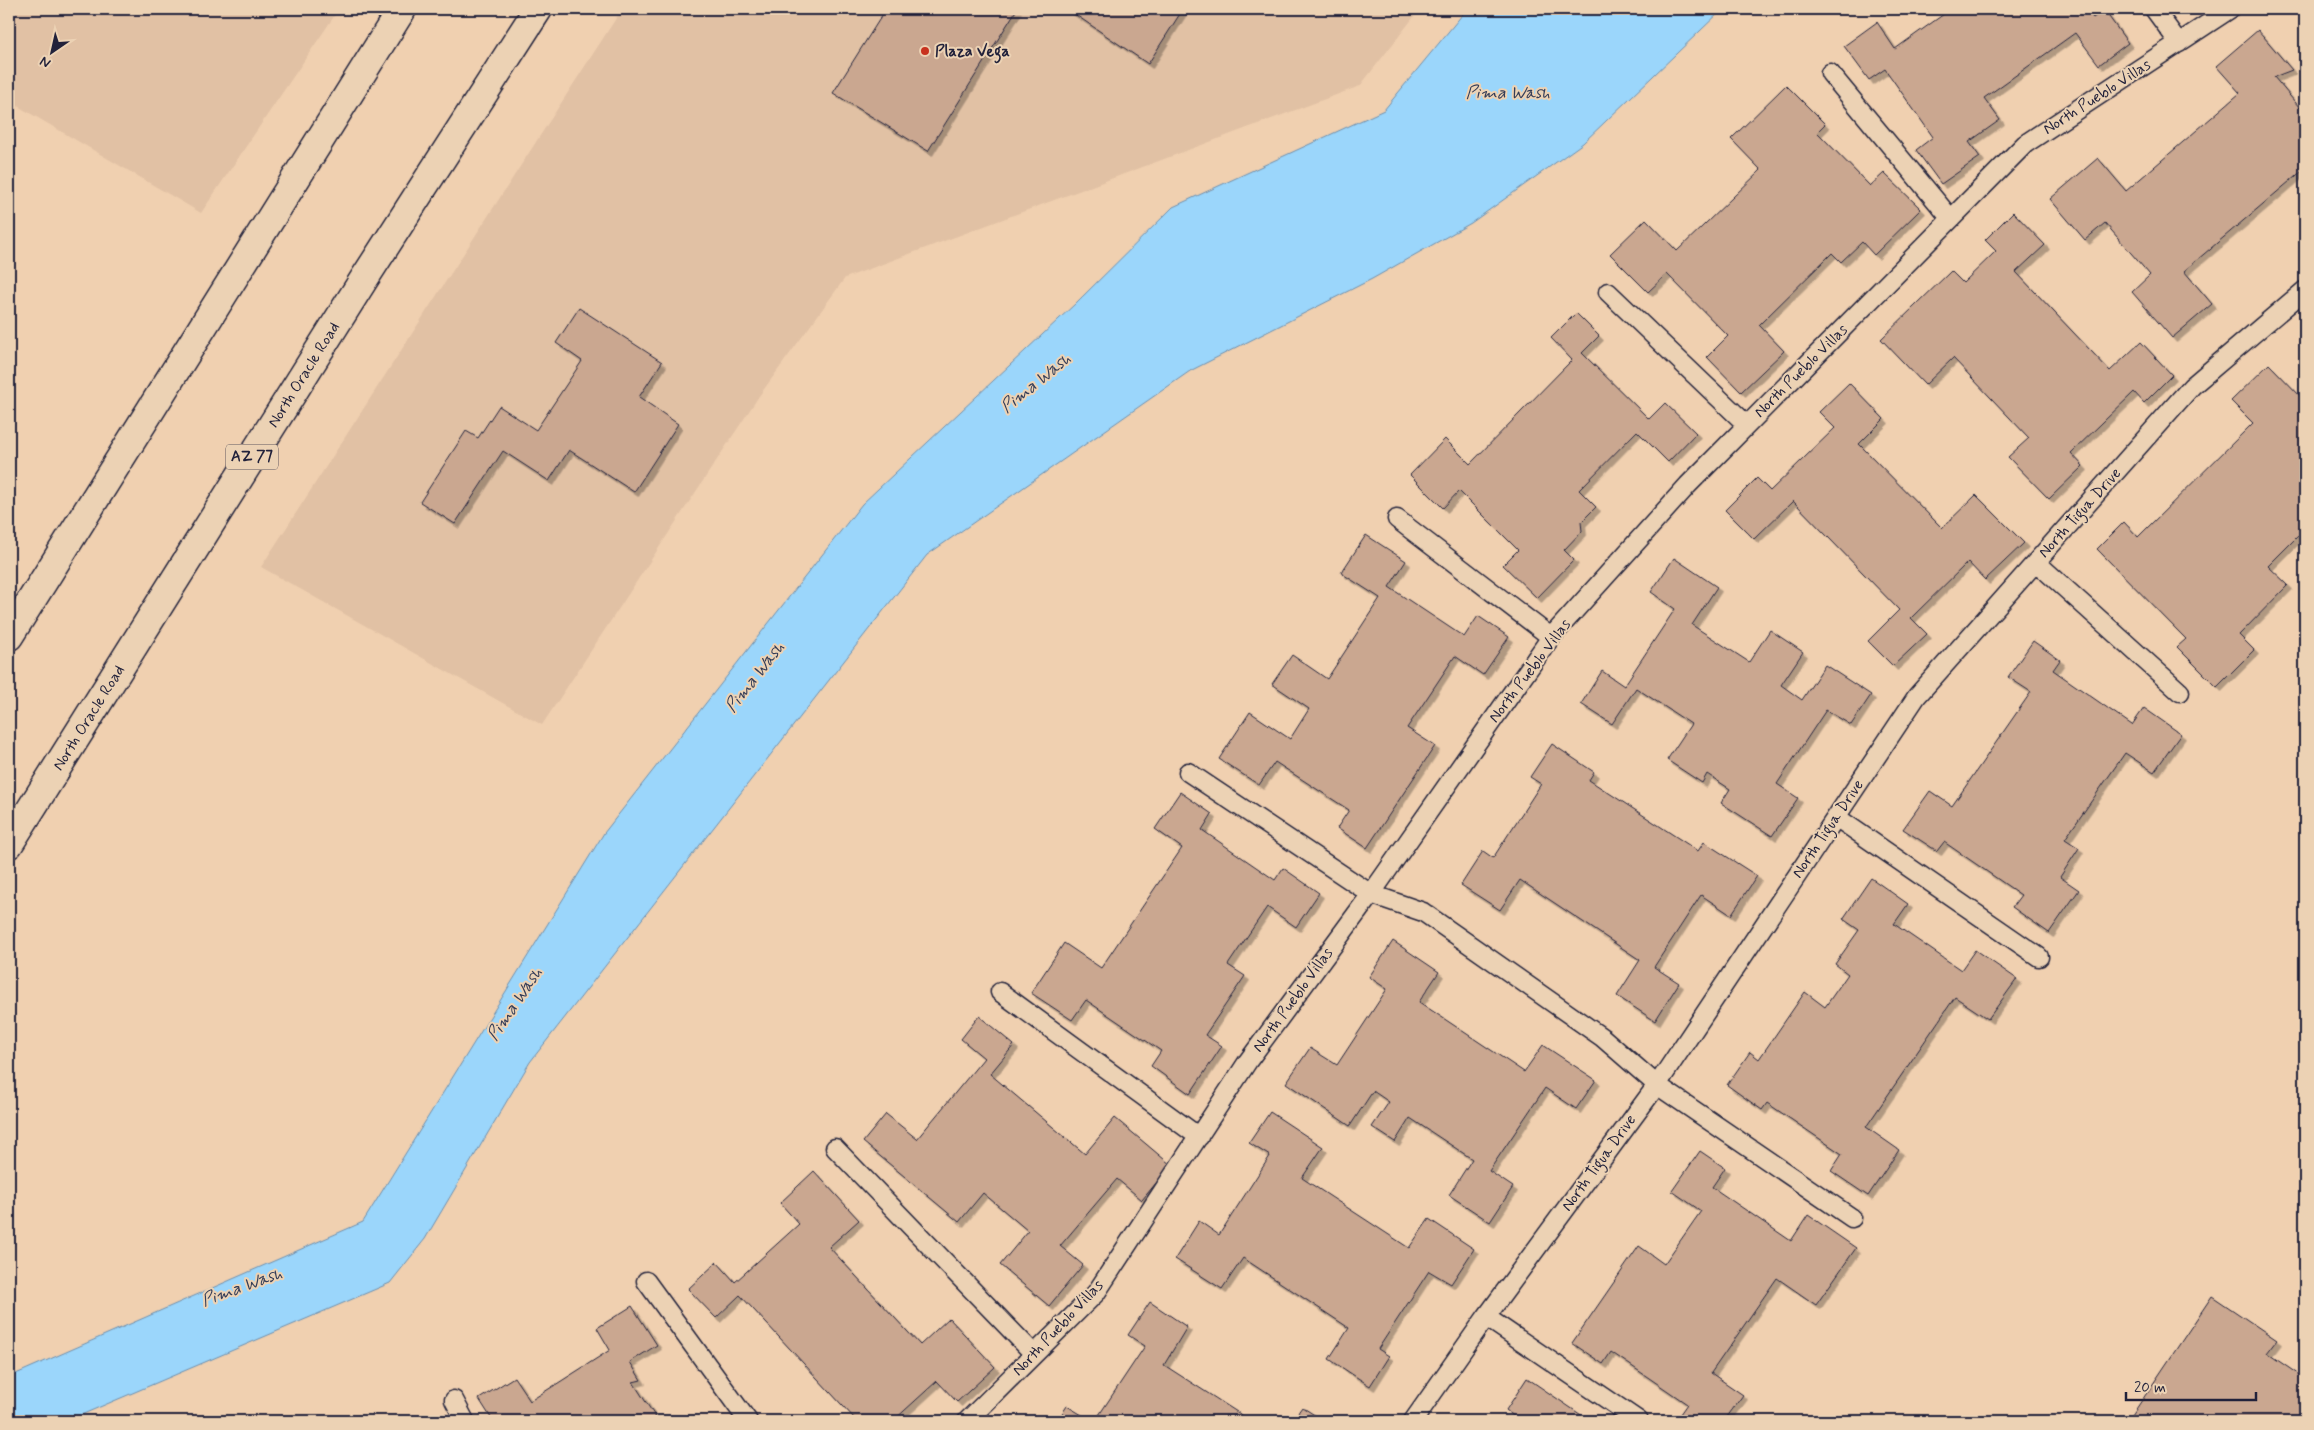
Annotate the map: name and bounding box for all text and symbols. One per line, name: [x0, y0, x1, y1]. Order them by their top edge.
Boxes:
north arrow: [28, 28, 78, 78]
place label: Plaza Vega: [935, 41, 1010, 64]
marker: Plaza Vega: [919, 45, 931, 57]
text: N: [36, 52, 54, 72]
street label: North Pueblo Villas: [2039, 54, 2155, 140]
water label: Pima Wash: [1466, 81, 1550, 105]
street label: North Oracle Road: [263, 318, 345, 432]
street label: North Pueblo Villas: [1750, 320, 1852, 422]
water label: Pima Wash: [996, 347, 1076, 419]
road number: AZ 77: [226, 444, 278, 470]
street label: North Tigua Drive: [2034, 463, 2127, 563]
street label: North Pueblo Villas: [1484, 615, 1576, 727]
water label: Pima Wash: [720, 636, 790, 718]
street label: North Oracle Road: [48, 661, 130, 775]
street label: North Tigua Drive: [1787, 776, 1870, 883]
street label: North Pueblo Villas: [1248, 943, 1338, 1057]
water label: Pima Wash: [481, 962, 549, 1046]
street label: North Tigua Drive: [1557, 1110, 1642, 1216]
water label: Pima Wash: [198, 1261, 286, 1313]
street label: North Pueblo Villas: [1008, 1275, 1108, 1381]
scale bar: [2126, 1370, 2256, 1402]
text: 20 m: [2134, 1378, 2166, 1398]

